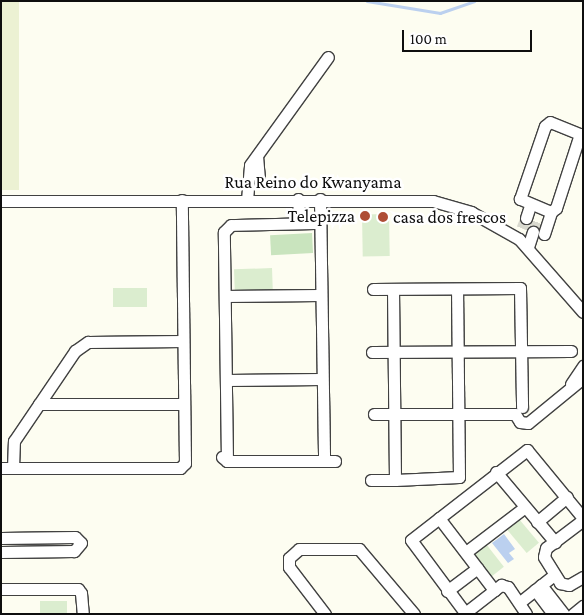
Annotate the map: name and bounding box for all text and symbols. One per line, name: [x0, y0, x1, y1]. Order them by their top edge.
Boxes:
scale bar: [404, 20, 534, 52]
text: 100 m: [410, 31, 447, 47]
street label: Rua Reino do Kwanyama: [224, 171, 402, 193]
place label: Telepizza: [288, 205, 355, 227]
place label: casa dos frescos: [393, 206, 506, 228]
marker: Telepizza: [359, 210, 371, 222]
marker: casa dos frescos: [377, 211, 389, 223]

